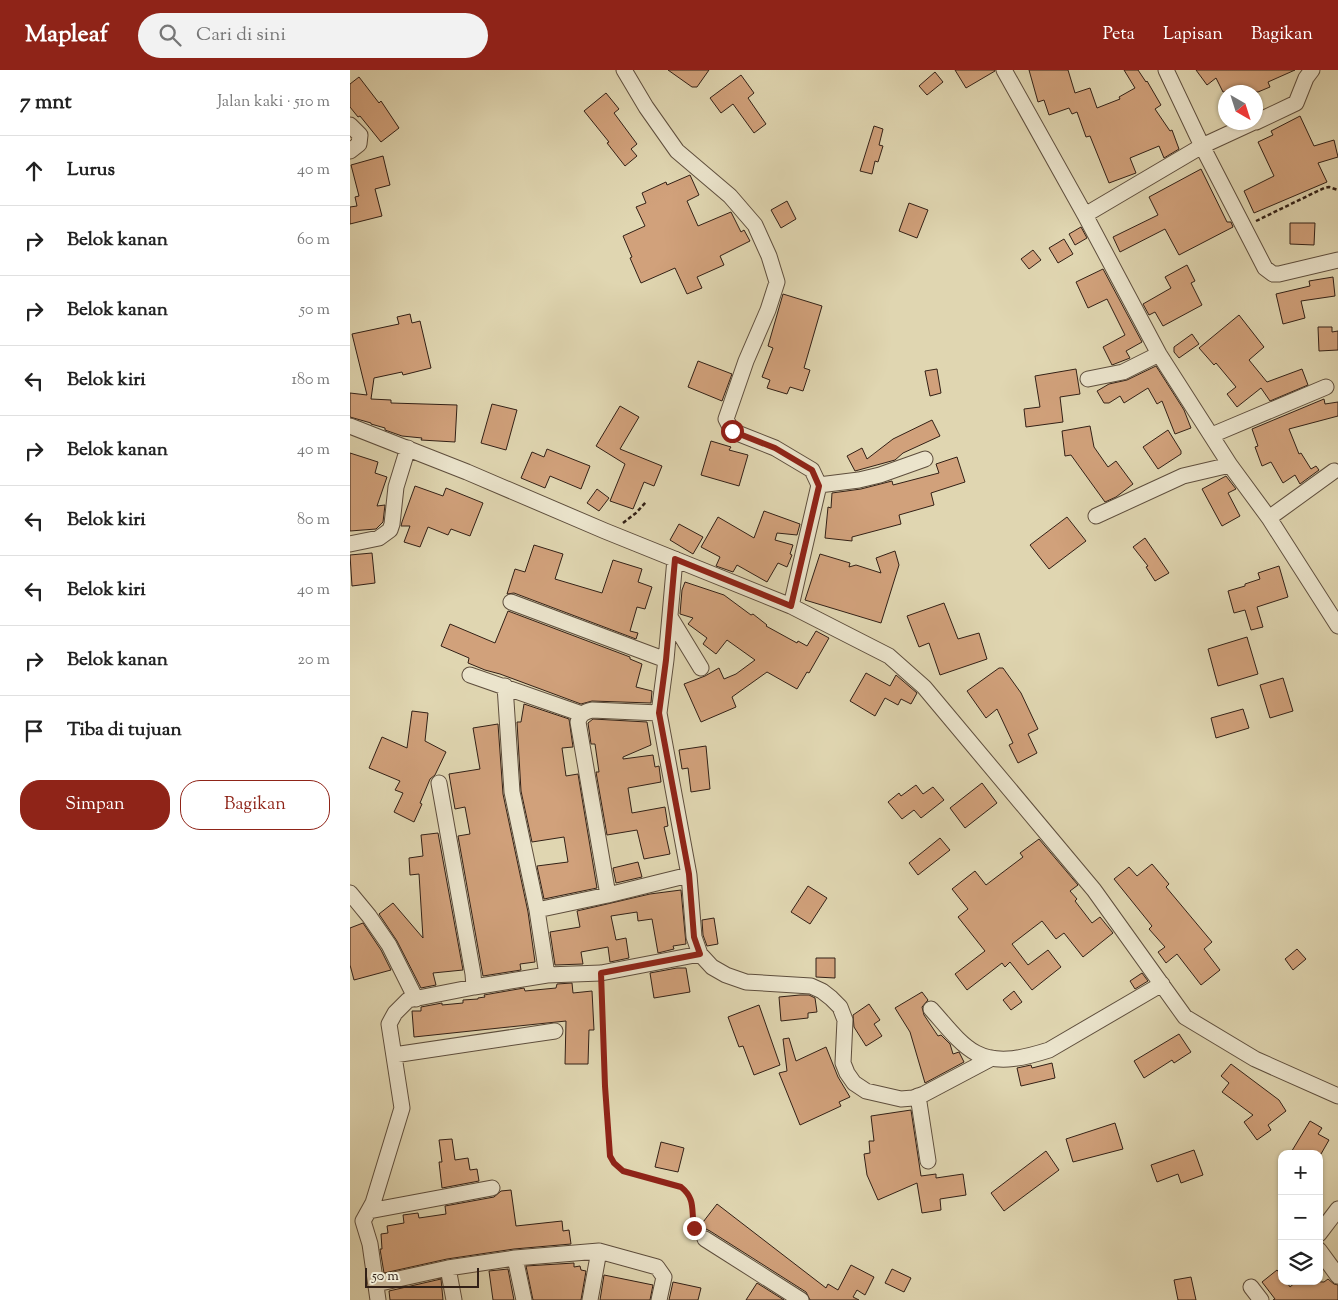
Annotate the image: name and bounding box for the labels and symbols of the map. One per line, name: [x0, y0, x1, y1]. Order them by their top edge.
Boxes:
north arrow: [1218, 85, 1263, 130]
route start: [721, 420, 744, 443]
route end: [683, 1217, 706, 1240]
scale bar: [365, 1265, 479, 1288]

